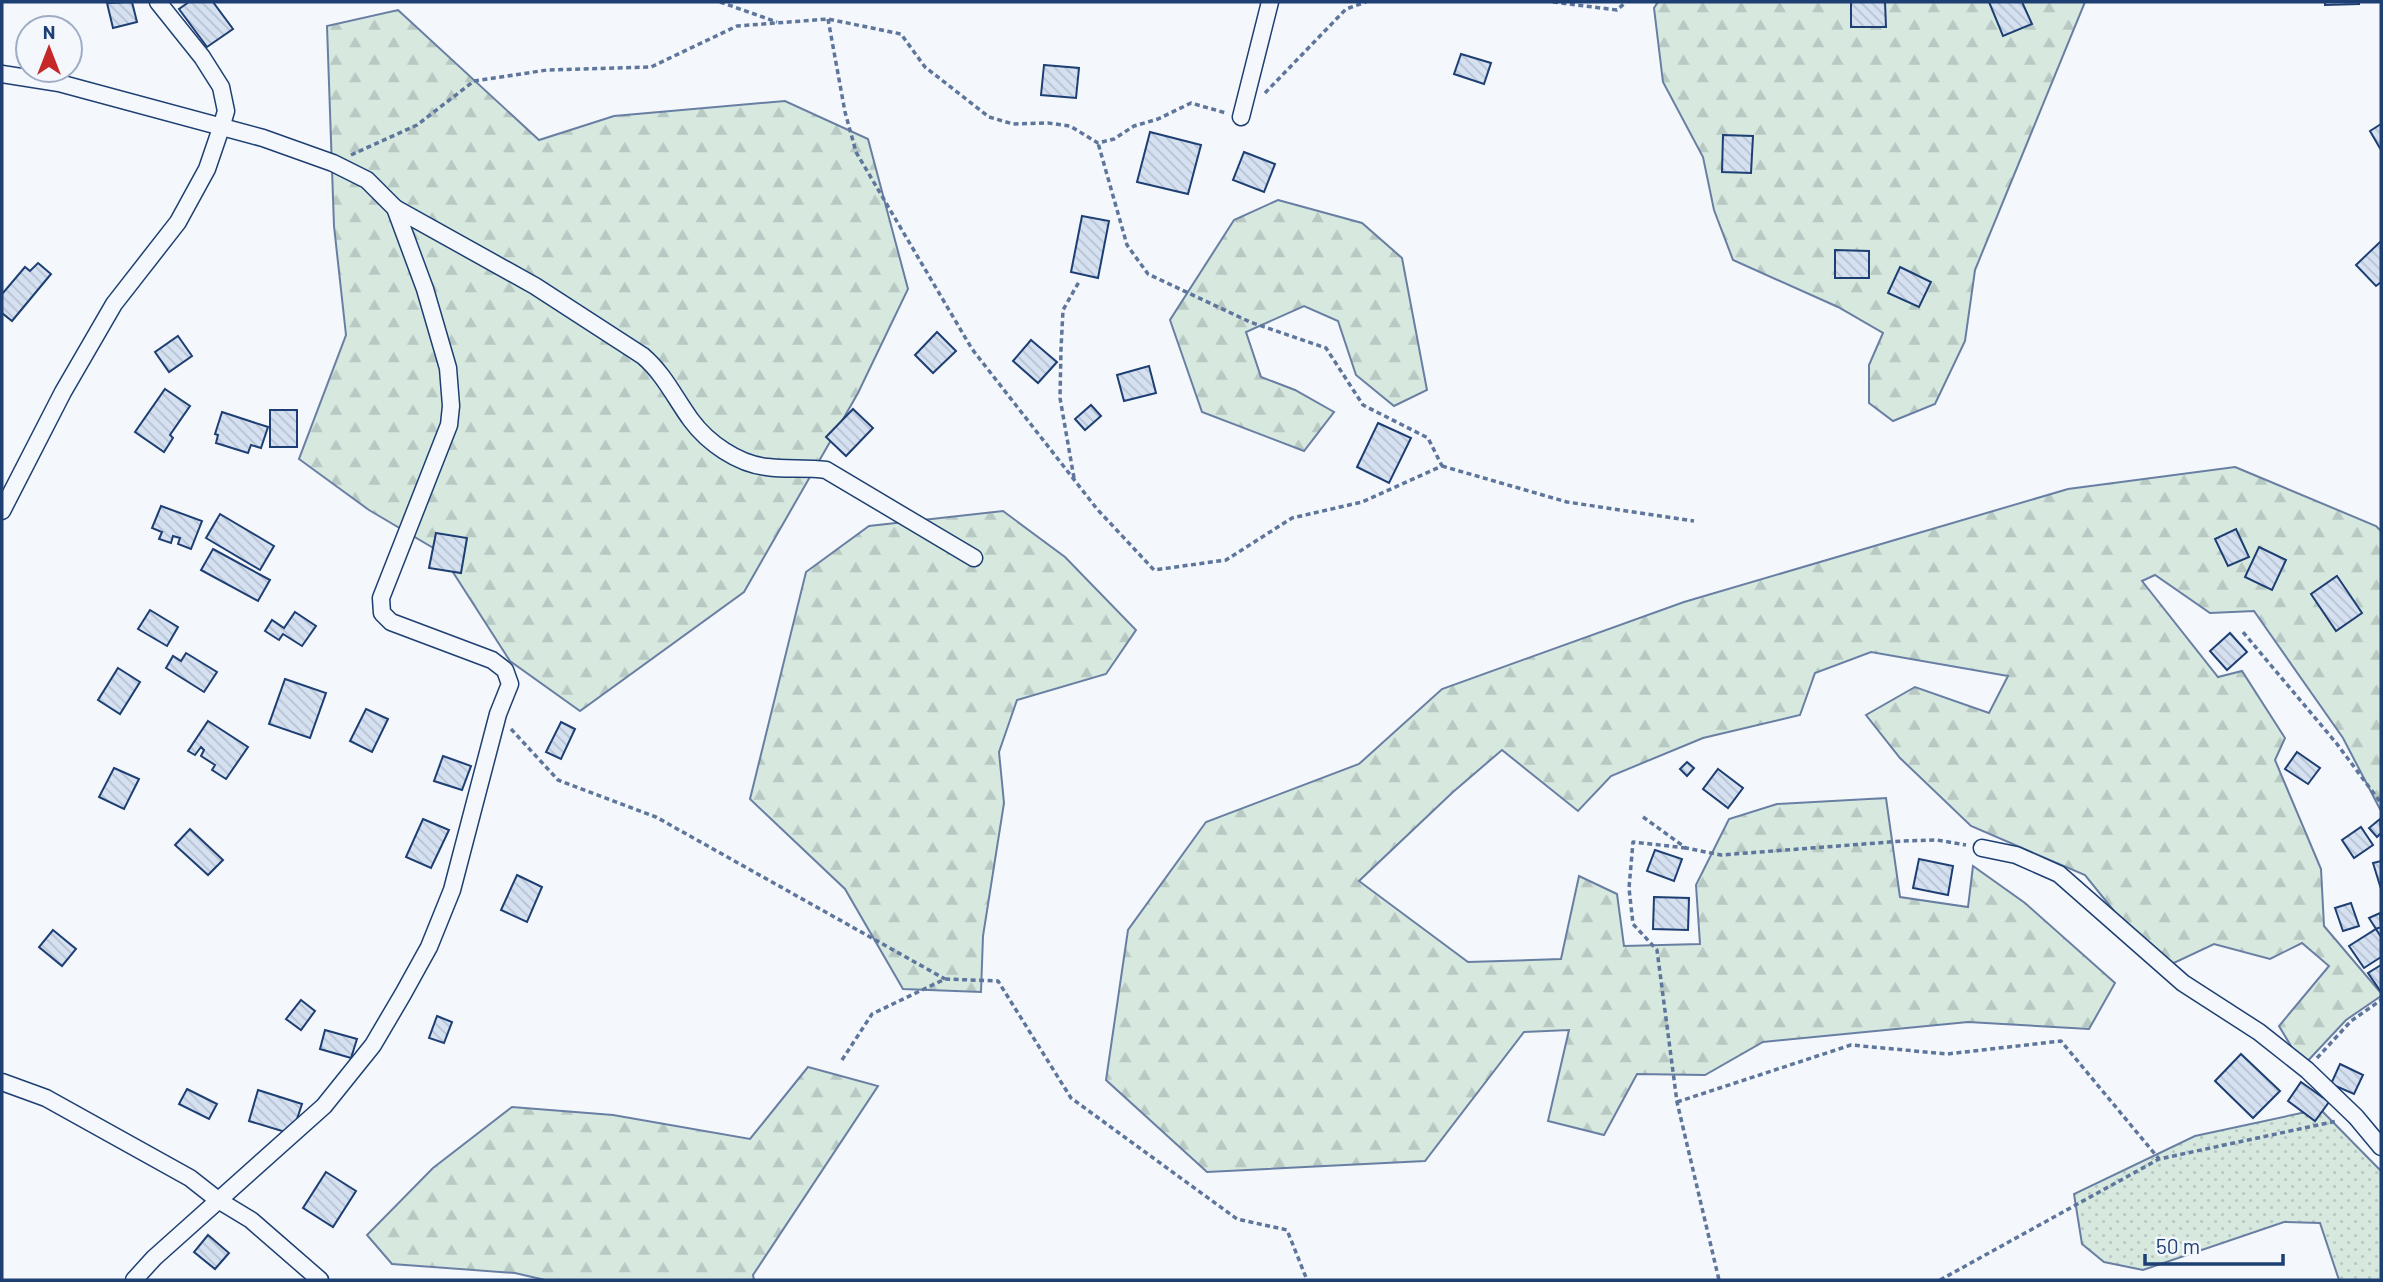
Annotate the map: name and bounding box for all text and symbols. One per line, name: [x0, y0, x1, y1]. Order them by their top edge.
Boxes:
north arrow: [14, 14, 84, 84]
text: N: [43, 20, 55, 43]
scale bar: [2145, 1222, 2283, 1266]
text: 50 m: [2156, 1233, 2200, 1258]

